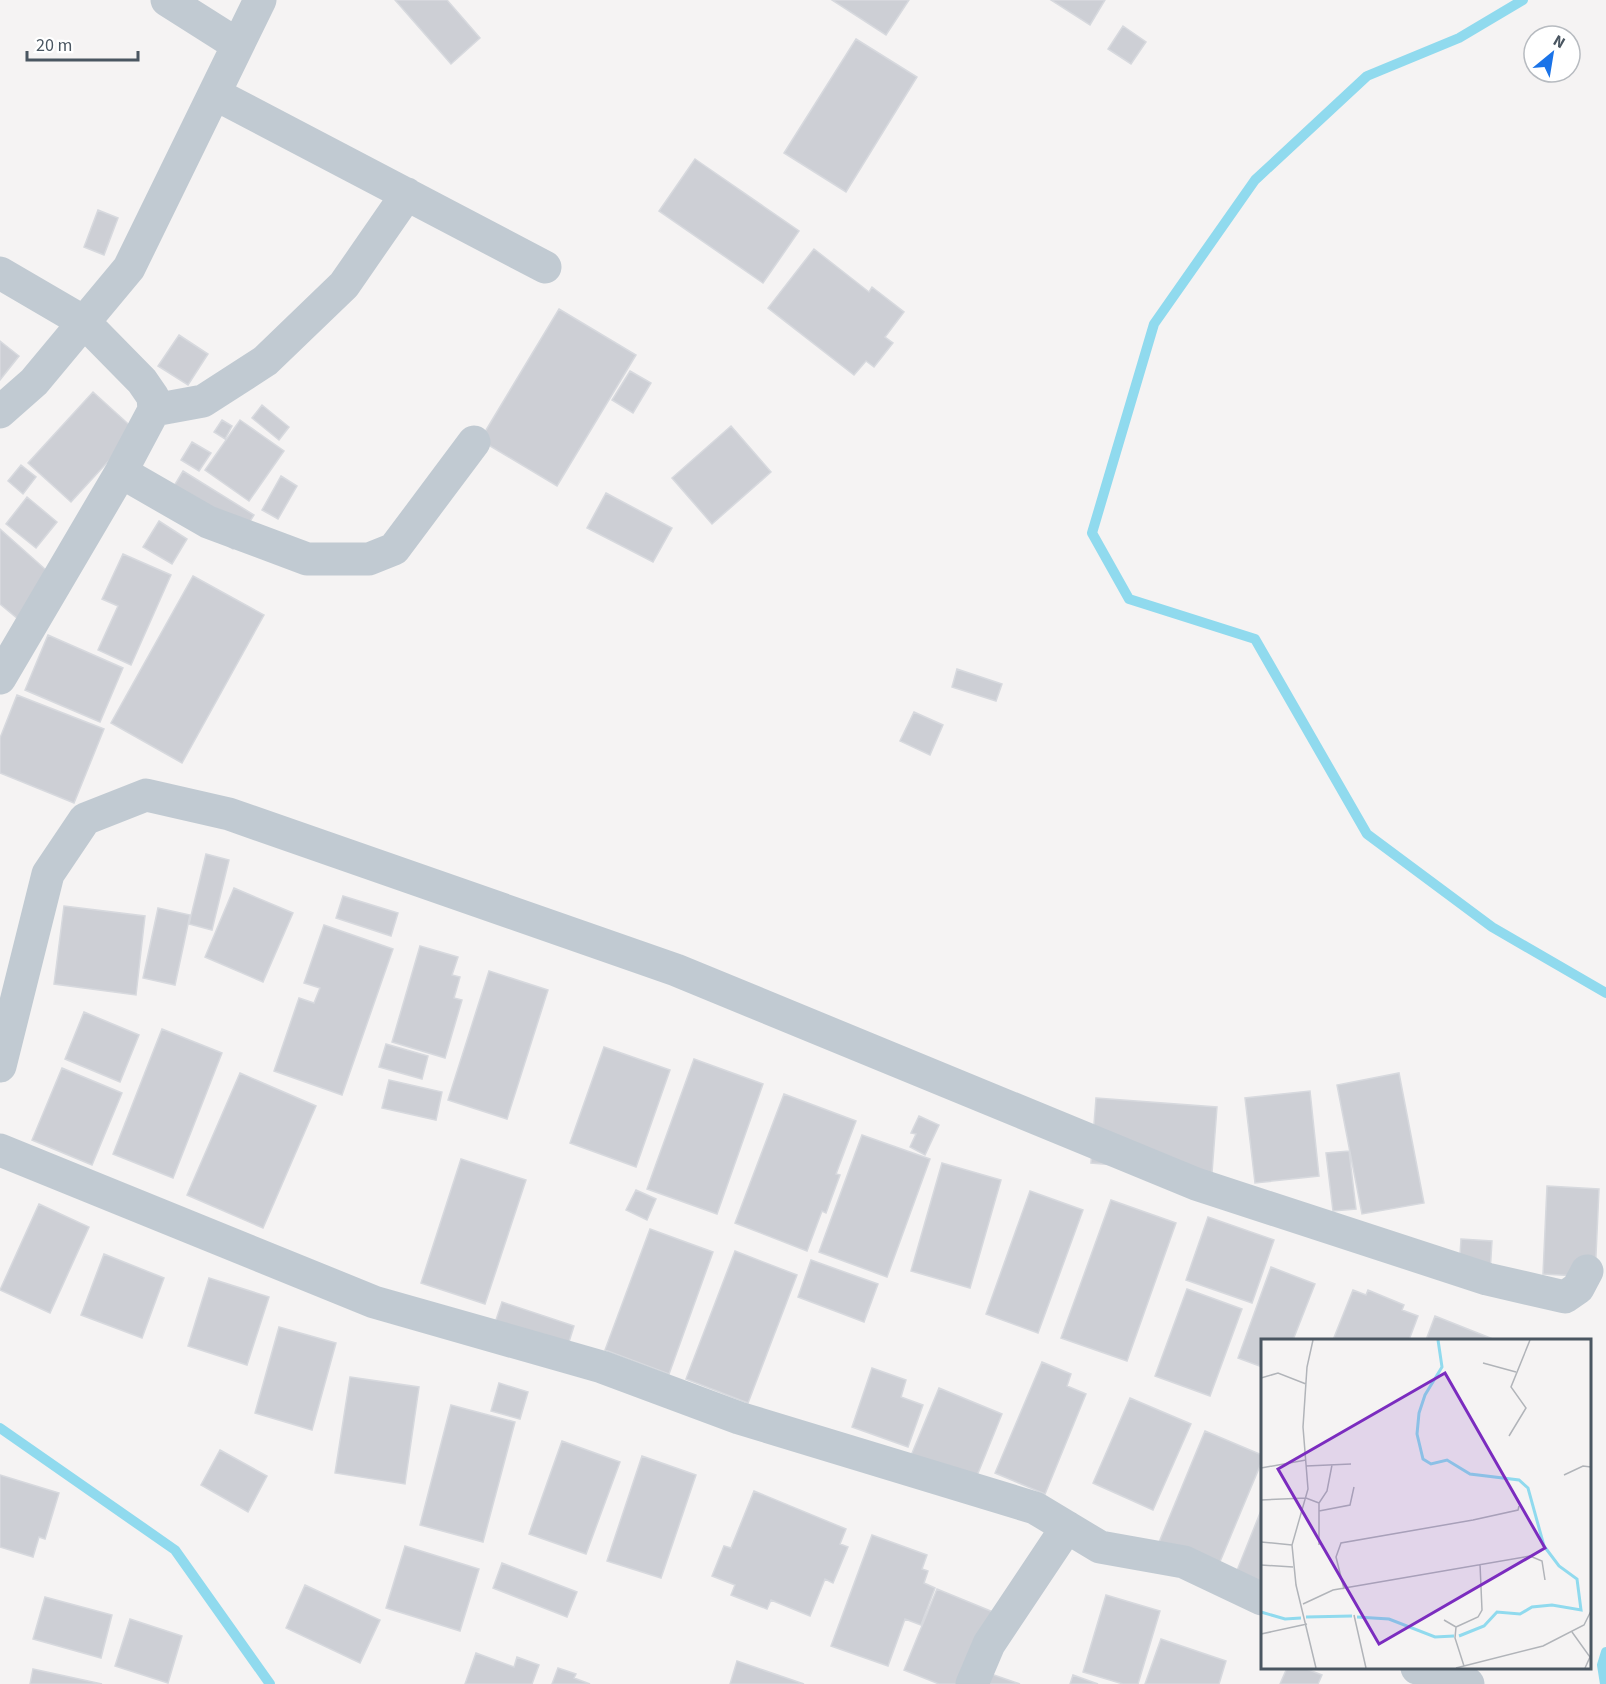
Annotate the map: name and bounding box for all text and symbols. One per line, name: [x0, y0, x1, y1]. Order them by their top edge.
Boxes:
scale bar: [27, 24, 138, 62]
north arrow: [1522, 24, 1582, 84]
text: N: [1549, 30, 1569, 54]
text: 20 m: [36, 33, 72, 58]
inset map: [1261, 1339, 1591, 1669]

